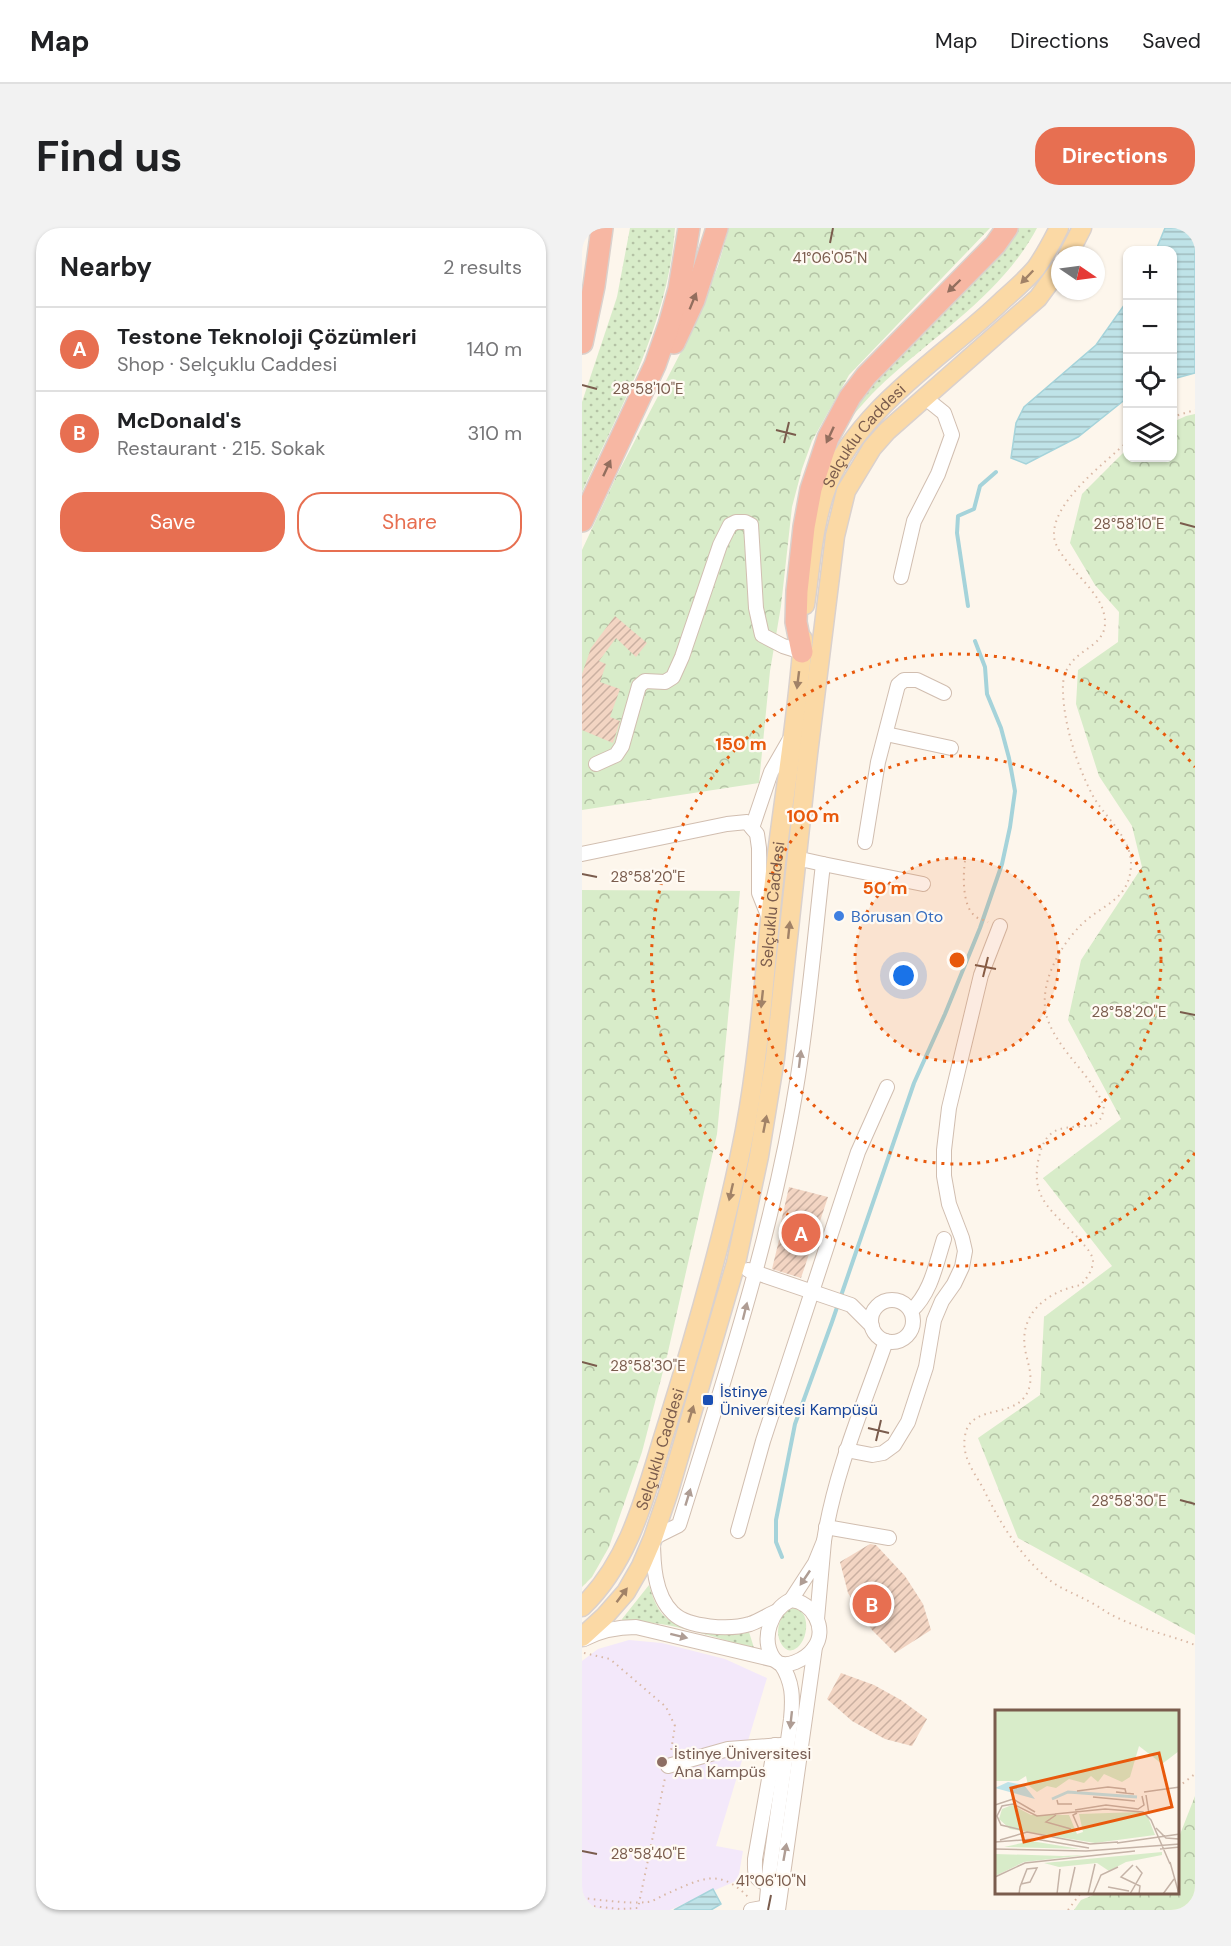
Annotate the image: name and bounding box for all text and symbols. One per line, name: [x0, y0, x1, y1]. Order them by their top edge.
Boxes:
text: Map: [30, 23, 90, 60]
text: Map: [935, 27, 977, 55]
text: Directions: [1010, 27, 1109, 55]
text: Saved: [1142, 27, 1201, 55]
button: Directions: [1035, 127, 1195, 185]
text: Find us: [36, 129, 182, 184]
north arrow: [1051, 246, 1105, 300]
map controls: [1123, 246, 1177, 462]
button: +: [1123, 246, 1177, 300]
text: 41°06'05"N: [793, 248, 867, 268]
text: Nearby: [60, 250, 152, 284]
text: 2 results: [443, 254, 522, 280]
one-way arrow: [1020, 269, 1034, 284]
one-way arrow: [946, 279, 961, 293]
one-way arrow: [688, 292, 698, 310]
button: −: [1123, 300, 1177, 354]
text: Testone Teknoloji Çözümleri: [117, 322, 417, 351]
text: A: [72, 336, 87, 362]
text: 140 m: [467, 336, 522, 362]
text: Shop · Selçuklu Caddesi: [117, 351, 337, 377]
button: locate: [1123, 354, 1177, 408]
text: 28°58'10"E: [612, 379, 684, 399]
street label: Selçuklu Caddesi: [817, 379, 910, 491]
text: McDonald's: [117, 406, 242, 435]
button: layers: [1123, 408, 1177, 462]
text: B: [73, 420, 86, 446]
text: 310 m: [467, 420, 522, 446]
one-way arrow: [825, 426, 834, 443]
text: Restaurant · 215. Sokak: [117, 435, 325, 461]
one-way arrow: [602, 459, 611, 476]
button: Save: [60, 492, 285, 552]
button: Share: [297, 492, 522, 552]
text: 28°58'10"E: [1093, 514, 1165, 534]
one-way arrow: [794, 671, 803, 690]
text: 150 m: [715, 732, 767, 756]
text: 100 m: [786, 804, 840, 828]
street label: Selçuklu Caddesi: [755, 840, 789, 968]
text: 28°58'20"E: [611, 867, 685, 887]
text: 50 m: [862, 876, 908, 900]
place label: Borusan Oto: [851, 906, 943, 927]
marker: Borusan Oto: [832, 909, 846, 923]
one-way arrow: [784, 921, 794, 940]
centre of rings: [947, 950, 967, 970]
your location: [889, 961, 918, 990]
one-way arrow: [757, 990, 767, 1009]
text: 28°58'20"E: [1092, 1002, 1166, 1022]
one-way arrow: [795, 1049, 805, 1068]
one-way arrow: [761, 1114, 770, 1133]
one-way arrow: [726, 1182, 736, 1201]
pin: A: [782, 1210, 820, 1256]
one-way arrow: [741, 1302, 751, 1320]
text: 28°58'30"E: [610, 1356, 686, 1376]
place label: İstinye Üniversitesi Kampüsü: [720, 1381, 878, 1420]
street label: Selçuklu Caddesi: [630, 1386, 688, 1513]
marker: İstinye Üniversitesi Kampüsü: [701, 1393, 715, 1407]
one-way arrow: [687, 1405, 697, 1423]
one-way arrow: [683, 1488, 693, 1506]
text: 28°58'30"E: [1091, 1491, 1167, 1511]
one-way arrow: [799, 1570, 811, 1586]
pin: B: [852, 1582, 892, 1626]
one-way arrow: [616, 1588, 628, 1604]
one-way arrow: [670, 1632, 688, 1642]
one-way arrow: [786, 1710, 796, 1729]
inset map: [995, 1710, 1180, 1895]
place label: İstinye Üniversitesi Ana Kampüs: [674, 1743, 811, 1782]
marker: İstinye Üniversitesi Ana Kampüs: [655, 1755, 669, 1769]
one-way arrow: [781, 1842, 790, 1861]
text: 28°58'40"E: [611, 1844, 685, 1864]
text: 41°06'10"N: [736, 1871, 806, 1891]

